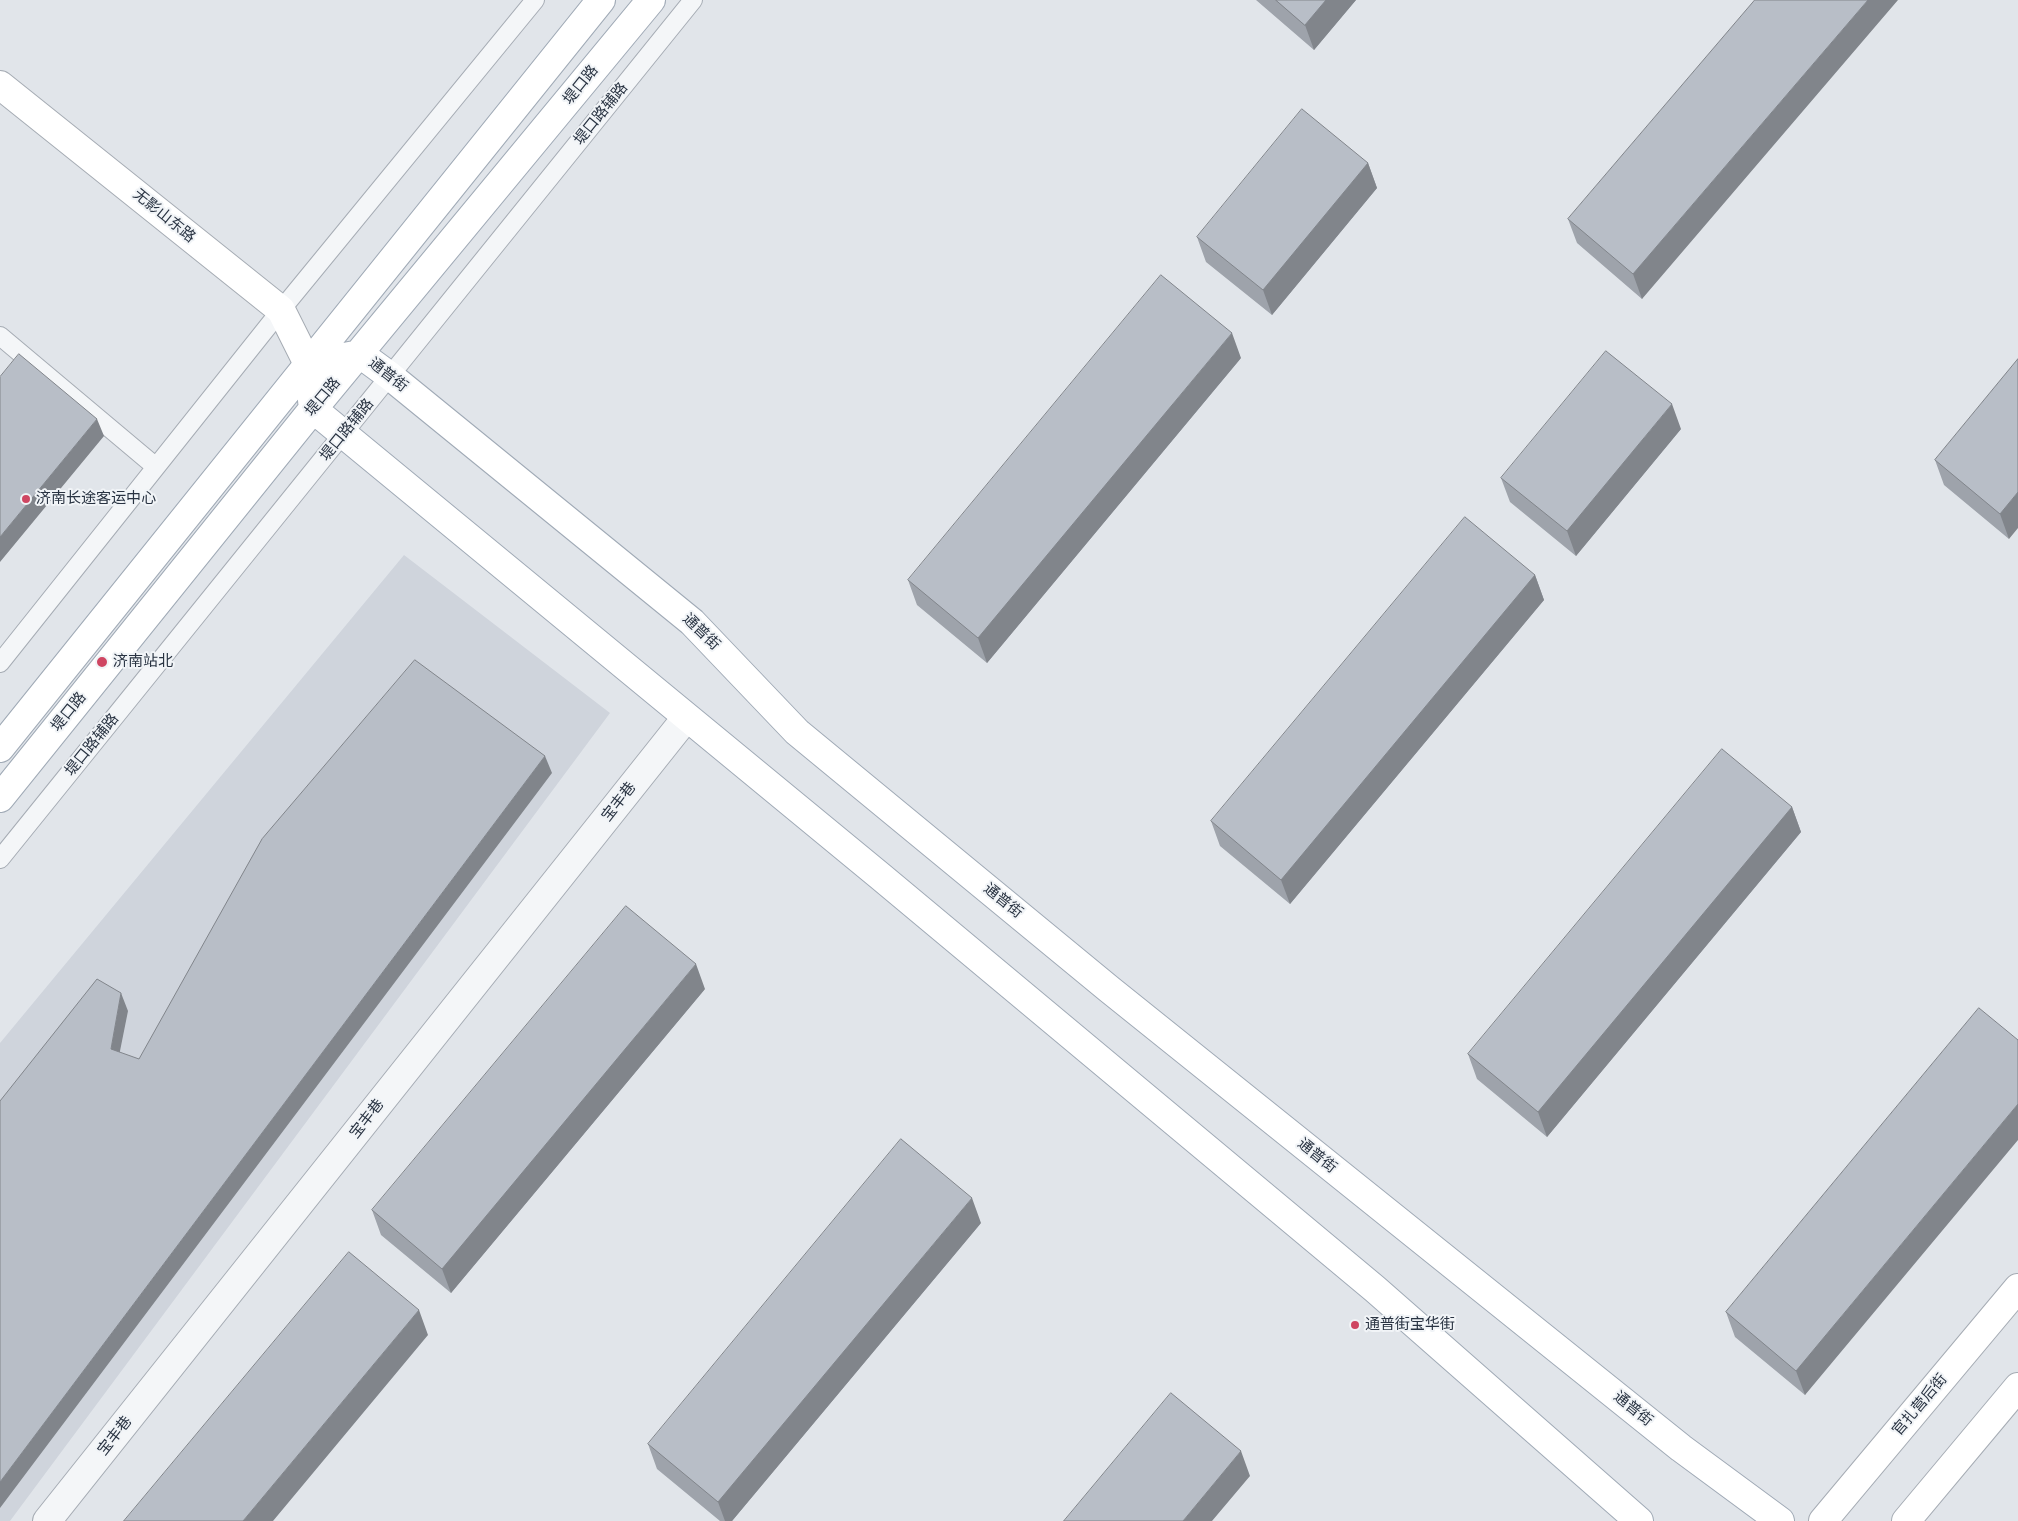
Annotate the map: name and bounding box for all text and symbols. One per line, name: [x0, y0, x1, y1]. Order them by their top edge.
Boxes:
street label: 堤口路: [560, 62, 602, 108]
street label: 堤口路辅路: [570, 79, 632, 149]
street label: 无影山东路: [129, 185, 199, 247]
street label: 通普街: [365, 354, 411, 396]
street label: 堤口路: [302, 374, 344, 420]
street label: 堤口路辅路: [316, 395, 378, 465]
place label: 济南长途客运中心: [36, 490, 156, 508]
marker: 济南长途客运中心: [20, 493, 32, 505]
street label: 通普街: [679, 610, 723, 654]
place label: 济南站北: [113, 653, 173, 671]
marker: 济南站北: [95, 655, 109, 669]
street label: 堤口路: [48, 689, 90, 735]
street label: 堤口路辅路: [61, 710, 123, 780]
street label: 宝丰巷: [598, 779, 640, 825]
street label: 通普街: [980, 880, 1026, 922]
street label: 宝丰巷: [346, 1096, 388, 1142]
street label: 通普街: [1294, 1135, 1340, 1177]
place label: 通普街宝华街: [1365, 1316, 1455, 1334]
marker: 通普街宝华街: [1349, 1319, 1361, 1331]
street label: 官扎营后街: [1889, 1370, 1951, 1440]
street label: 通普街: [1610, 1388, 1656, 1430]
street label: 宝丰巷: [94, 1413, 136, 1459]

